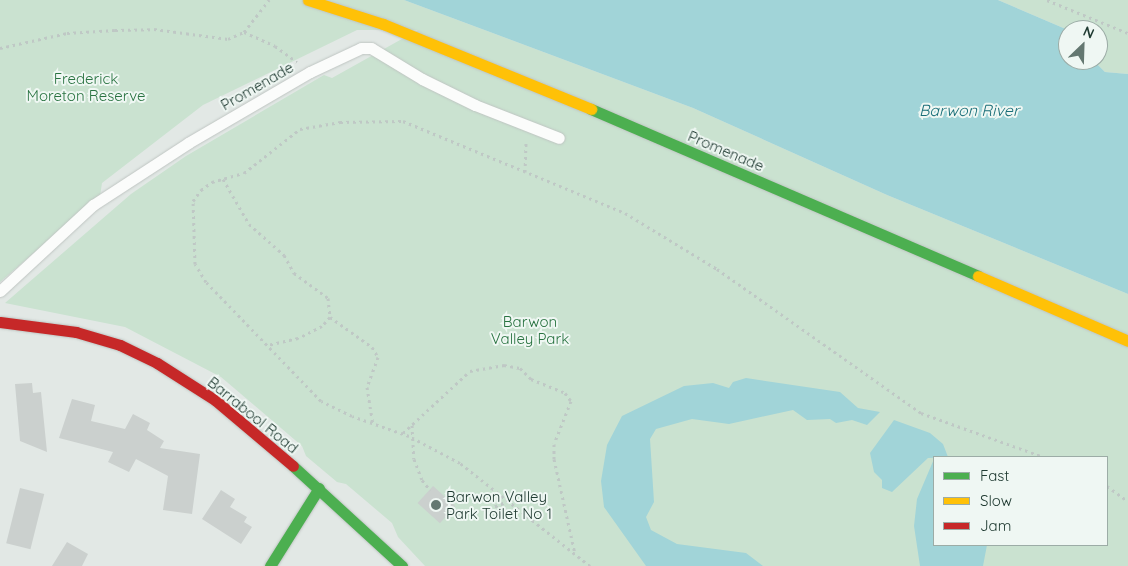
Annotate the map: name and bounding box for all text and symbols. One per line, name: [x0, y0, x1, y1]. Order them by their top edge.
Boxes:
north arrow: [1058, 20, 1108, 70]
text: N: [1080, 22, 1097, 43]
street label: Promenade: [217, 58, 297, 114]
park label: Frederick Moreton Reserve: [26, 69, 146, 104]
water label: Barwon River: [919, 100, 1019, 120]
street label: Promenade: [685, 127, 767, 175]
park label: Barwon Valley Park: [491, 312, 569, 347]
street label: Barrabool Road: [204, 373, 302, 457]
legend: [933, 456, 1108, 546]
text: Fast: [980, 466, 1009, 485]
place label: Barwon Valley Park Toilet No 1: [446, 487, 552, 522]
text: Slow: [980, 491, 1012, 510]
marker: Barwon Valley Park Toilet No 1: [430, 499, 442, 511]
text: Jam: [980, 516, 1011, 535]

